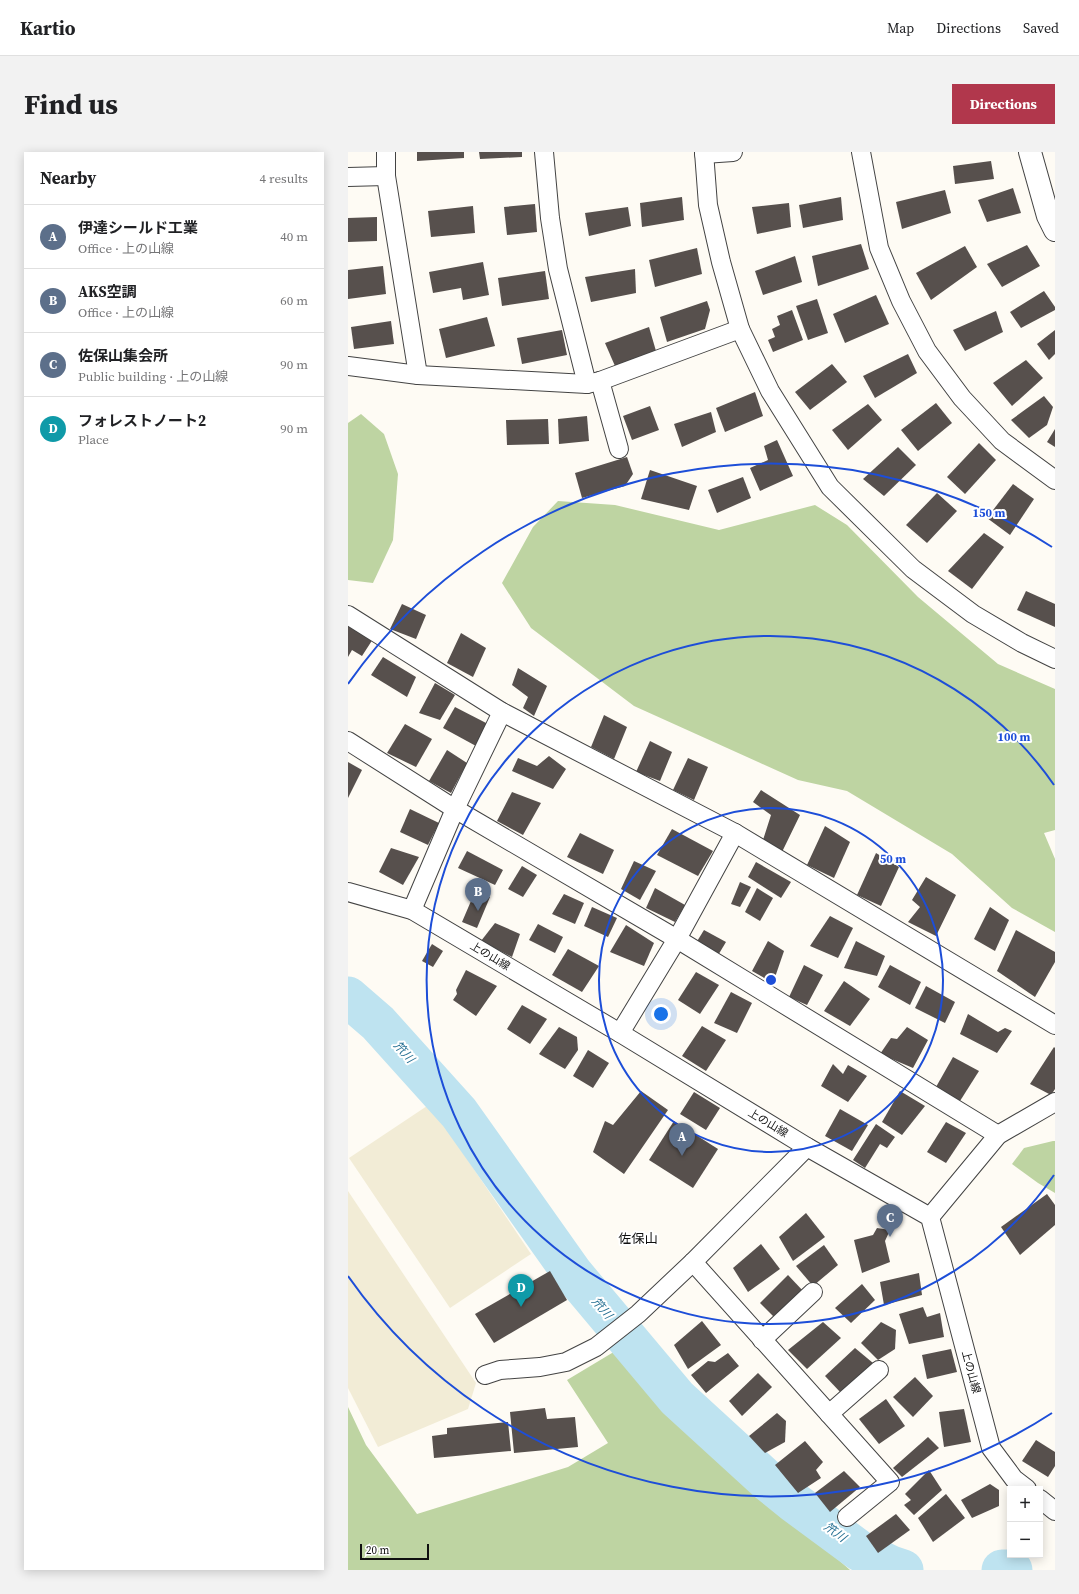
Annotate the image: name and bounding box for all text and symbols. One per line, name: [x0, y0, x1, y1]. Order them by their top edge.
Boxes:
text: Kartio: [20, 15, 76, 41]
text: Map: [887, 18, 914, 38]
text: Directions: [936, 18, 1001, 38]
text: Saved: [1023, 18, 1059, 38]
button: Directions: [952, 84, 1055, 124]
text: Find us: [24, 85, 118, 123]
text: Nearby: [40, 166, 96, 190]
text: 4 results: [260, 170, 308, 187]
text: 伊達シールド工業: [78, 217, 198, 238]
text: A: [49, 228, 57, 245]
text: 40 m: [280, 228, 308, 245]
text: Office · 上の山線: [78, 240, 174, 257]
text: AKS空調: [78, 281, 137, 302]
text: B: [49, 292, 57, 309]
text: 60 m: [280, 292, 308, 309]
text: Office · 上の山線: [78, 304, 174, 321]
text: 佐保山集会所: [78, 345, 168, 366]
text: C: [49, 356, 57, 373]
text: 90 m: [280, 356, 308, 373]
text: Public building · 上の山線: [78, 368, 228, 385]
text: フォレストノート2: [78, 410, 206, 431]
text: D: [48, 420, 58, 437]
text: 90 m: [280, 420, 308, 437]
text: Place: [78, 431, 109, 448]
text: 150 m: [973, 505, 1006, 521]
text: 100 m: [998, 729, 1031, 745]
text: 50 m: [880, 851, 906, 867]
pin: B: [465, 878, 491, 911]
street label: 上の山線: [467, 938, 513, 974]
centre of rings: [764, 973, 778, 987]
your location: [651, 1004, 671, 1024]
water label: 笊川: [390, 1038, 419, 1068]
street label: 上の山線: [745, 1105, 791, 1141]
pin: A: [669, 1123, 695, 1156]
pin: C: [877, 1204, 903, 1237]
district label: 佐保山: [618, 1230, 658, 1247]
pin: D: [508, 1274, 534, 1307]
water label: 笊川: [588, 1294, 617, 1324]
street label: 上の山線: [958, 1349, 984, 1395]
map controls: [1007, 1486, 1043, 1558]
button: +: [1007, 1486, 1043, 1522]
water label: 笊川: [821, 1518, 851, 1547]
button: −: [1007, 1522, 1043, 1558]
scale bar: [360, 1542, 429, 1561]
text: 20 m: [366, 1543, 389, 1558]

